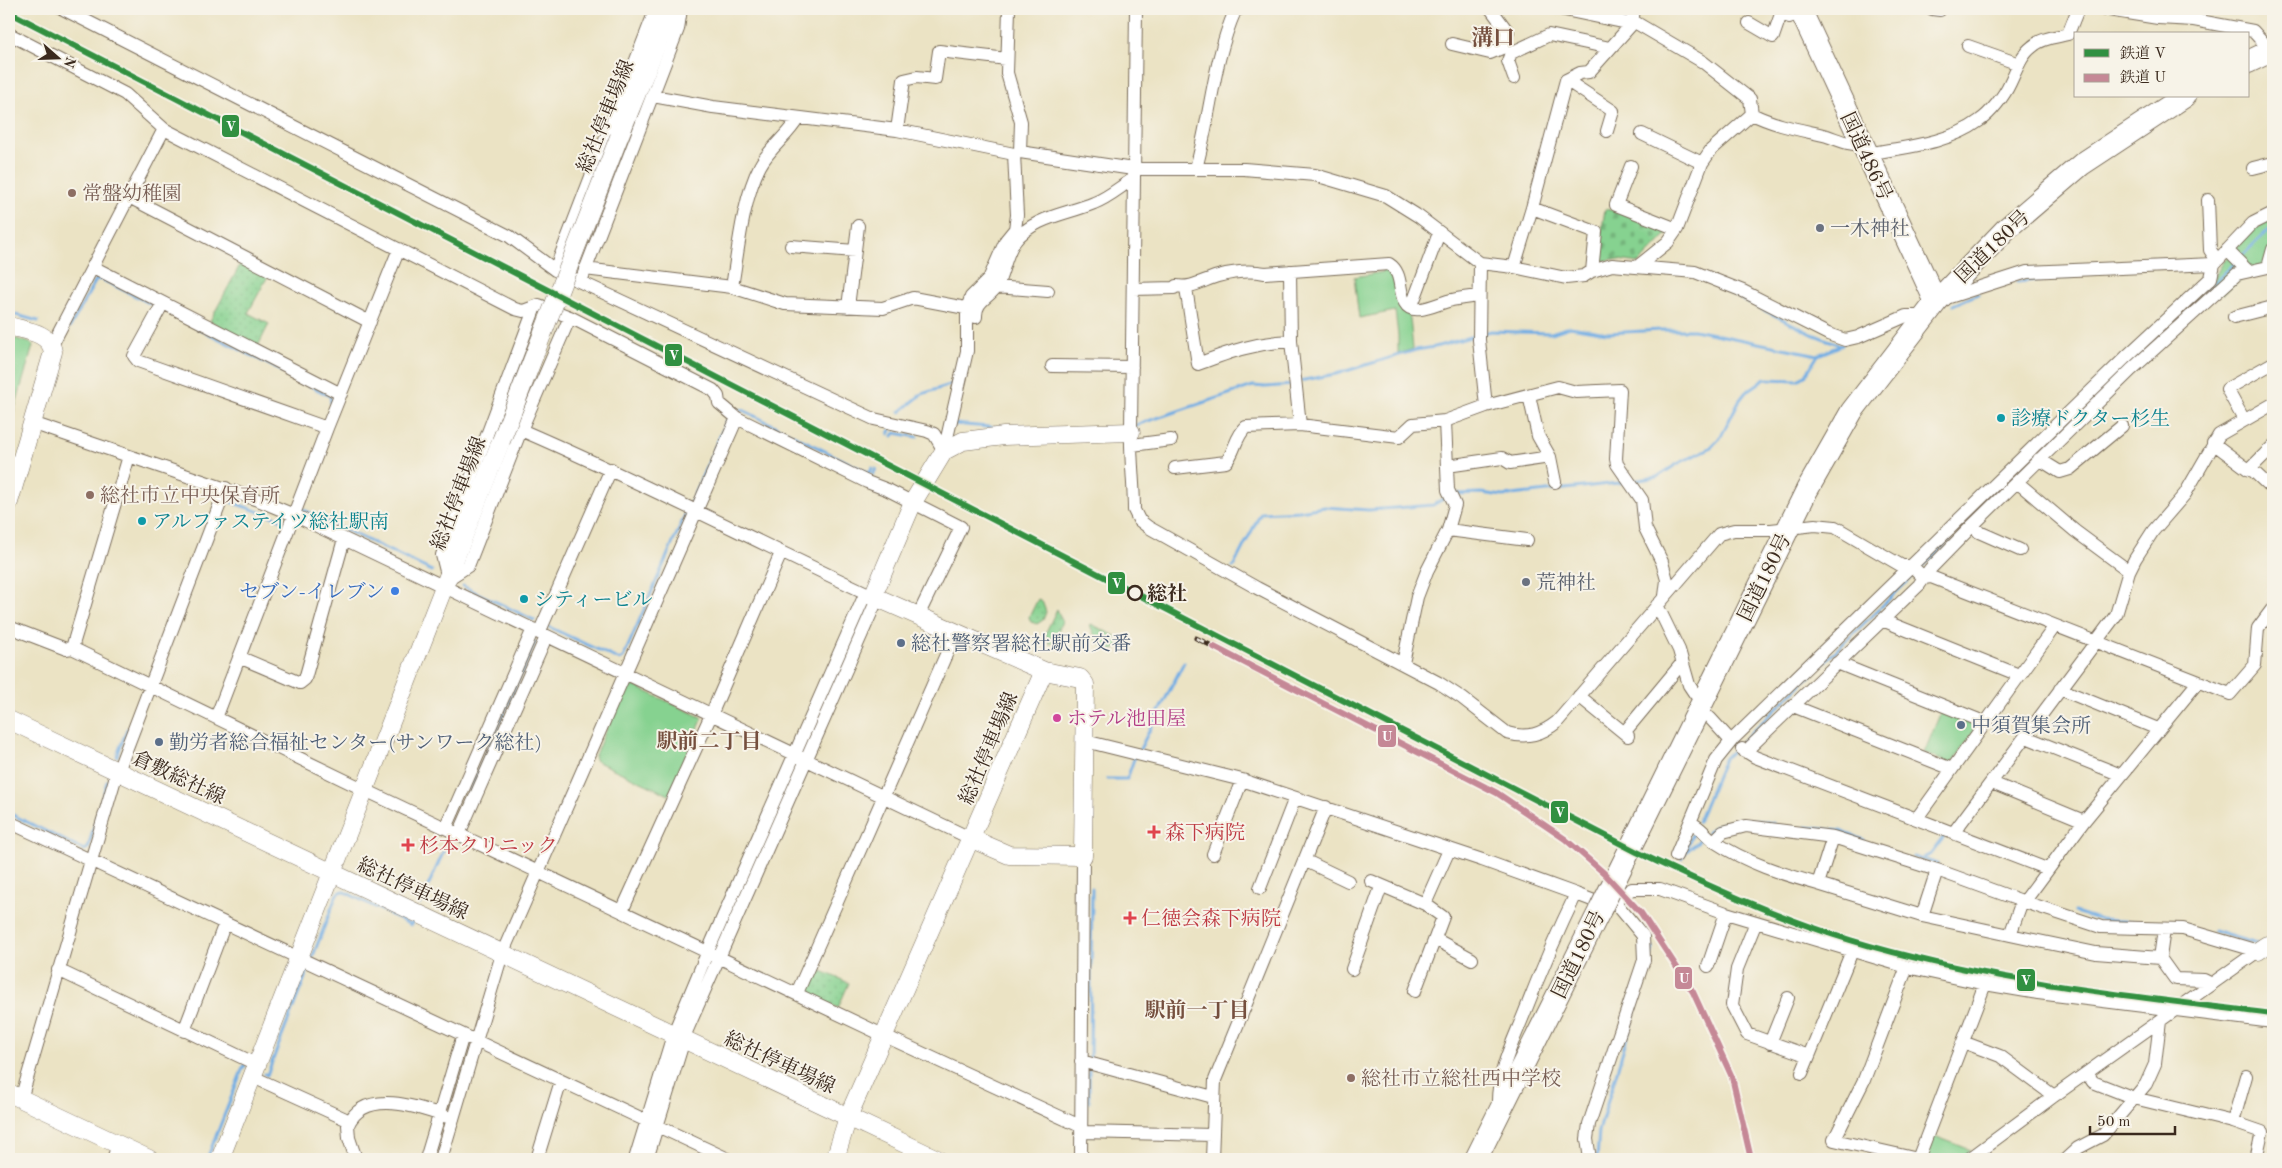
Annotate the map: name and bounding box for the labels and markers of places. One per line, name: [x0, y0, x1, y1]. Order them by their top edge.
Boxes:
place label: 常盤幼稚園: [82, 183, 182, 205]
marker: 常盤幼稚園: [66, 187, 78, 199]
place label: 一木神社: [1830, 218, 1910, 240]
marker: 一木神社: [1814, 222, 1826, 234]
place label: 診療ドクター杉生: [2011, 408, 2170, 430]
marker: 診療ドクター杉生: [1995, 412, 2007, 424]
place label: 総社市立中央保育所: [100, 485, 280, 507]
marker: 総社市立中央保育所: [84, 489, 96, 501]
place label: アルファステイツ総社駅南: [152, 511, 389, 533]
marker: アルファステイツ総社駅南: [136, 515, 148, 527]
place label: 荒神社: [1536, 572, 1596, 594]
marker: 荒神社: [1520, 576, 1532, 588]
place label: セブン-イレブン: [239, 581, 385, 603]
place label: 総社: [1147, 583, 1187, 605]
marker: セブン-イレブン: [389, 585, 401, 597]
marker: 総社: [1127, 585, 1143, 601]
place label: シティービル: [534, 590, 652, 611]
marker: シティービル: [518, 593, 530, 605]
place label: 総社警察署総社駅前交番: [911, 633, 1131, 655]
marker: 総社警察署総社駅前交番: [895, 637, 907, 649]
place label: ホテル池田屋: [1067, 708, 1186, 730]
marker: ホテル池田屋: [1051, 712, 1063, 724]
place label: 中須賀集会所: [1971, 715, 2091, 737]
marker: 中須賀集会所: [1955, 719, 1967, 731]
place label: 勤労者総合福祉センター(サンワーク総社): [169, 732, 542, 754]
marker: 勤労者総合福祉センター(サンワーク総社): [153, 736, 165, 748]
place label: 森下病院: [1165, 822, 1245, 844]
marker: 森下病院: [1147, 825, 1161, 839]
place label: 杉本クリニック: [419, 835, 558, 857]
marker: 杉本クリニック: [401, 838, 415, 852]
place label: 仁徳会森下病院: [1141, 908, 1281, 930]
marker: 仁徳会森下病院: [1123, 911, 1137, 925]
place label: 総社市立総社西中学校: [1361, 1068, 1561, 1090]
marker: 総社市立総社西中学校: [1345, 1072, 1357, 1084]

